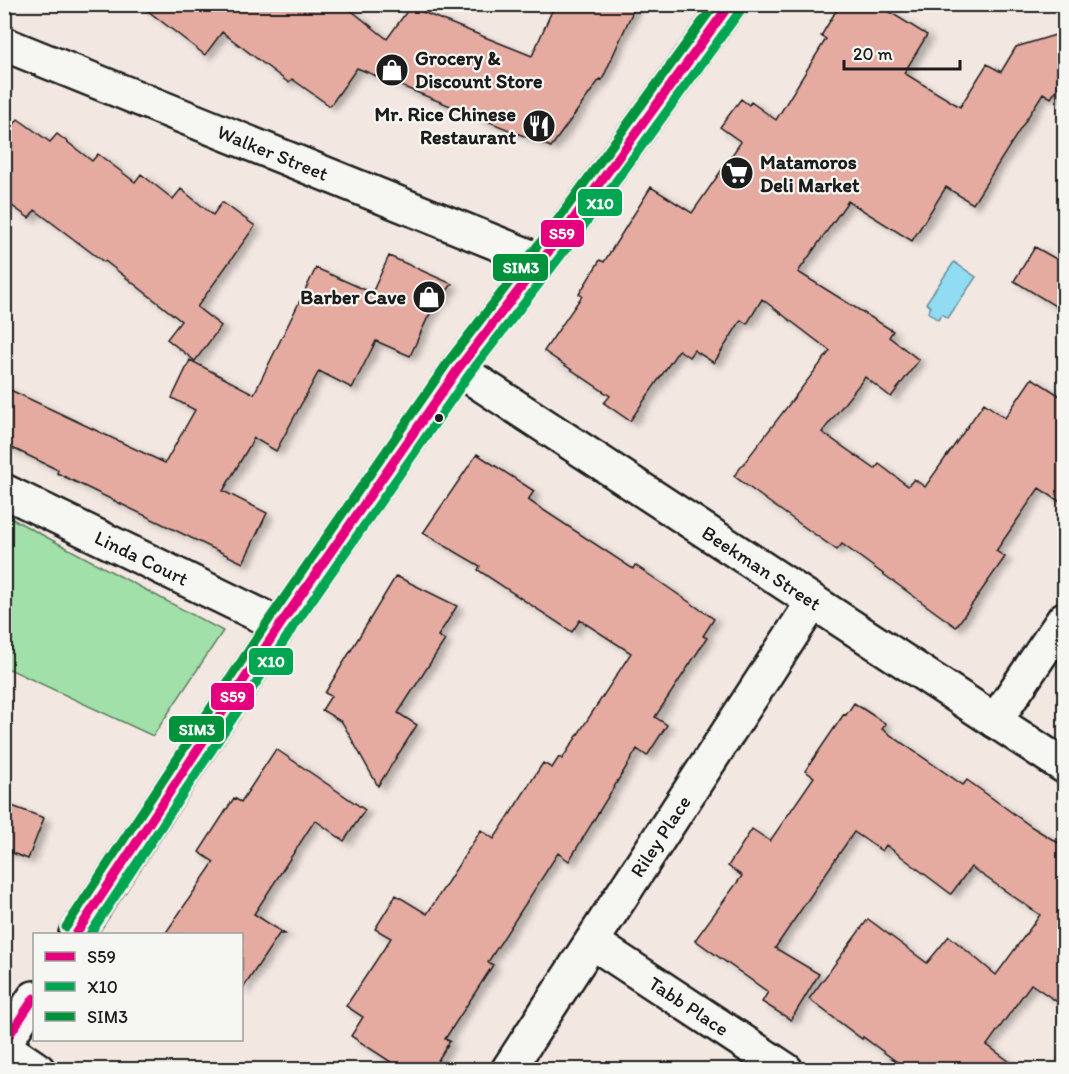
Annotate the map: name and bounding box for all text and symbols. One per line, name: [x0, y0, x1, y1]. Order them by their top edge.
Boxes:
scale bar: [844, 33, 960, 71]
text: 20 m: [853, 43, 893, 65]
place label: Grocery & Discount Store: [415, 46, 543, 93]
shop icon: Grocery & Discount Store: [374, 52, 410, 88]
place label: Mr. Rice Chinese Restaurant: [374, 102, 517, 149]
restaurant icon: Mr. Rice Chinese Restaurant: [521, 108, 557, 144]
street label: Walker Street: [214, 119, 332, 186]
place label: Matamoros Deli Market: [760, 150, 860, 197]
supermarket icon: Matamoros Deli Market: [719, 155, 755, 191]
line badge: X10: [577, 188, 623, 217]
text: X10: [586, 194, 614, 213]
line badge: S59: [540, 219, 585, 248]
text: S59: [549, 224, 575, 243]
line badge: SIM3: [492, 253, 549, 282]
text: SIM3: [503, 258, 540, 277]
shop icon: Barber Cave: [411, 279, 447, 315]
place label: Barber Cave: [300, 285, 406, 309]
unlabelled marker: [433, 412, 445, 424]
street label: Beekman Street: [698, 520, 826, 616]
street label: Linda Court: [91, 525, 192, 591]
line badge: X10: [248, 647, 294, 676]
text: X10: [257, 652, 285, 671]
line badge: S59: [210, 682, 255, 711]
text: S59: [220, 687, 246, 706]
line badge: SIM3: [168, 715, 225, 743]
text: SIM3: [179, 720, 216, 739]
street label: Riley Place: [625, 791, 696, 882]
legend: [33, 933, 243, 1041]
text: S59: [87, 946, 116, 968]
street label: Tabb Place: [644, 971, 733, 1041]
text: X10: [87, 976, 118, 998]
text: SIM3: [87, 1006, 128, 1028]

